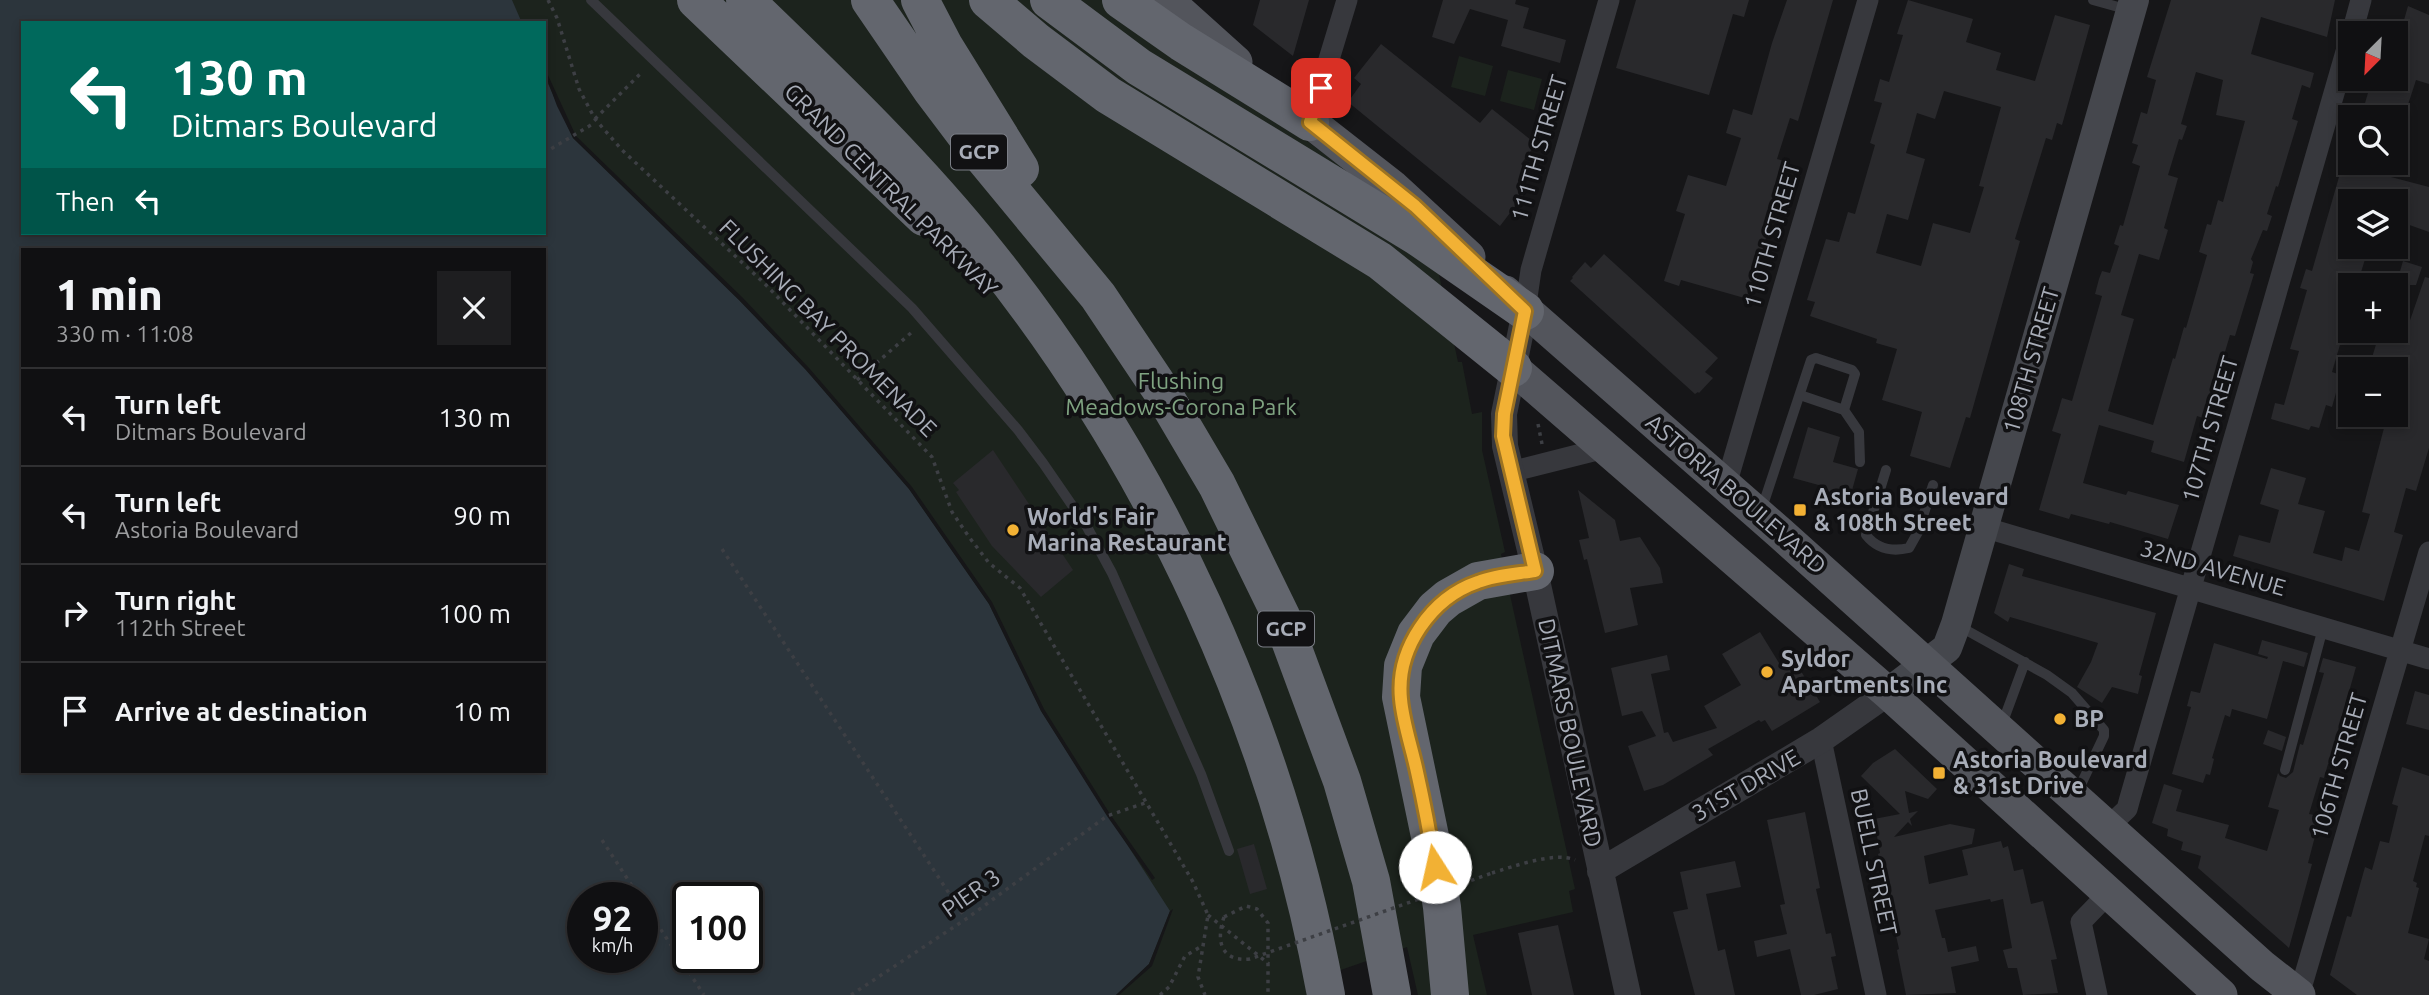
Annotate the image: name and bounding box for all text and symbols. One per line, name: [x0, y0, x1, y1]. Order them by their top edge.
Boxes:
north arrow: [2338, 21, 2408, 91]
map controls: [2338, 21, 2408, 427]
icon: left: [56, 49, 147, 140]
text: 130 m: [171, 49, 308, 104]
pin: [1291, 58, 1351, 118]
icon: arrive: [1302, 69, 1340, 107]
street label: 111TH STREET: [1506, 72, 1571, 224]
street label: GRAND CENTRAL PARKWAY: [780, 78, 1003, 302]
button: search: [2338, 105, 2408, 175]
text: Ditmars Boulevard: [171, 107, 438, 143]
road number: GCP: [951, 134, 1007, 170]
street label: 110TH STREET: [1739, 159, 1804, 311]
icon: left: [129, 182, 167, 220]
text: Then: [56, 187, 115, 216]
button: layers: [2338, 189, 2408, 259]
street label: FLUSHING BAY PROMENADE: [715, 214, 942, 441]
text: 1 min: [56, 271, 163, 318]
button: close: [437, 271, 511, 345]
button: +: [2338, 273, 2408, 343]
street label: 108TH STREET: [1998, 284, 2063, 436]
text: 330 m · 11:08: [56, 321, 194, 346]
street label: 107TH STREET: [2177, 353, 2242, 505]
button: −: [2338, 357, 2408, 427]
park label: Flushing Meadows-Corona Park: [1065, 368, 1297, 419]
text: Turn left: [115, 390, 221, 419]
icon: left: [56, 398, 94, 436]
text: 130 m: [439, 403, 511, 432]
street label: ASTORIA BOULEVARD: [1641, 409, 1831, 578]
text: Ditmars Boulevard: [115, 419, 307, 444]
place label: Astoria Boulevard & 108th Street: [1814, 484, 2009, 535]
text: Turn left: [115, 488, 221, 517]
icon: left: [56, 496, 94, 534]
text: 90 m: [453, 501, 511, 530]
marker: Astoria Boulevard & 108th Street: [1792, 502, 1808, 518]
place label: World's Fair Marina Restaurant: [1027, 504, 1227, 555]
text: Astoria Boulevard: [115, 517, 299, 542]
marker: World's Fair Marina Restaurant: [1005, 522, 1021, 538]
street label: 32ND AVENUE: [2138, 535, 2289, 600]
text: Turn right: [115, 586, 236, 615]
icon: right: [56, 594, 94, 632]
text: 100 m: [439, 599, 511, 628]
road number: GCP: [1258, 612, 1314, 646]
text: 112th Street: [115, 615, 246, 640]
street label: DITMARS BOULEVARD: [1534, 616, 1607, 850]
place label: Syldor Apartments Inc: [1781, 646, 1947, 697]
marker: Syldor Apartments Inc: [1759, 664, 1775, 680]
street label: 106TH STREET: [2306, 690, 2371, 842]
icon: arrive: [56, 692, 94, 730]
text: Arrive at destination: [115, 697, 368, 726]
text: 10 m: [453, 697, 511, 726]
place label: BP: [2074, 706, 2104, 731]
marker: BP: [2052, 711, 2068, 727]
street label: 31ST DRIVE: [1688, 744, 1804, 825]
place label: Astoria Boulevard & 31st Drive: [1953, 747, 2148, 798]
marker: Astoria Boulevard & 31st Drive: [1931, 765, 1947, 781]
street label: BUELL STREET: [1847, 786, 1902, 938]
position arrow: [1398, 830, 1472, 904]
street label: PIER 3: [937, 864, 1005, 922]
speed limit sign: 100: [672, 882, 763, 973]
text: 92: [593, 898, 632, 938]
text: km/h: [592, 935, 633, 955]

